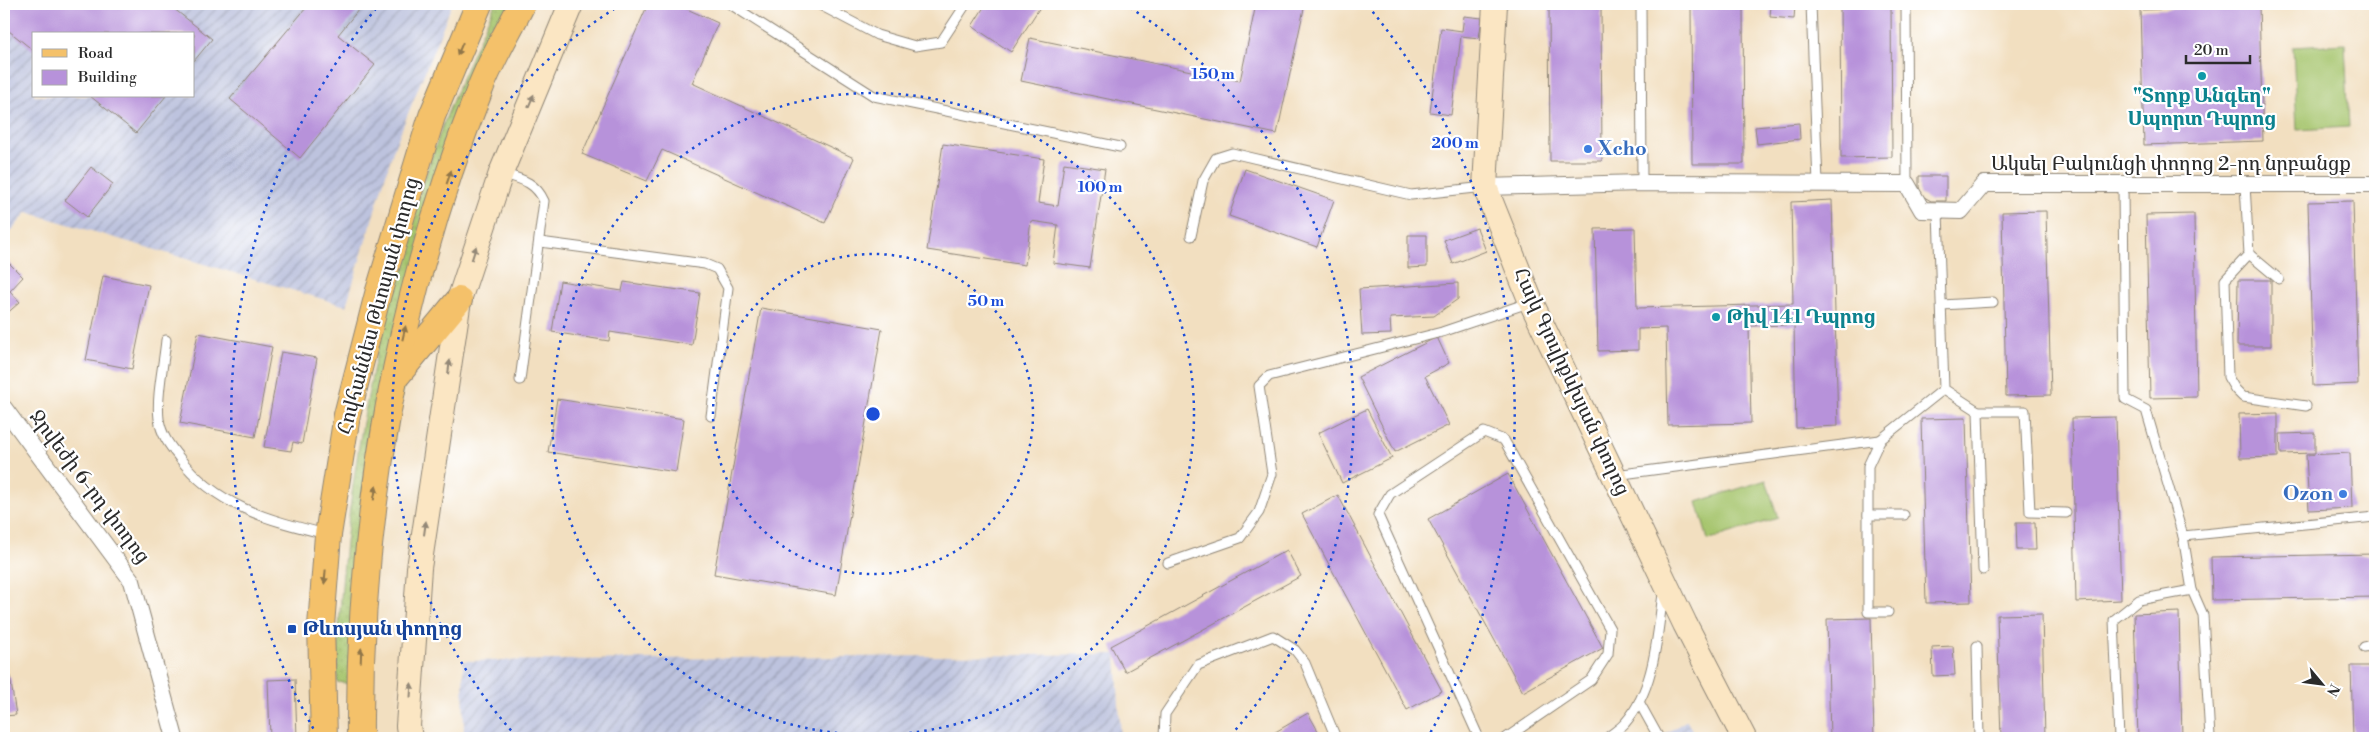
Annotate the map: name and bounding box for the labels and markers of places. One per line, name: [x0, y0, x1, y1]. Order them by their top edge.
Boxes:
marker: "Տորք Անգեղ" Սպորտ Դպրոց: [2196, 70, 2208, 82]
place label: "Տորք Անգեղ" Սպորտ Դպրոց: [2128, 84, 2276, 132]
place label: Xcho: [1597, 137, 1647, 162]
marker: Xcho: [1582, 143, 1594, 155]
place label: Թիվ 141 Դպրոց: [1726, 305, 1876, 330]
marker: Թիվ 141 Դպրոց: [1710, 311, 1722, 323]
centre of rings: [864, 405, 882, 423]
place label: Ozon: [2283, 482, 2334, 507]
marker: Ozon: [2337, 488, 2349, 500]
place label: Թևոսյան փողոց: [302, 617, 463, 642]
marker: Թևոսյան փողոց: [286, 623, 298, 635]

